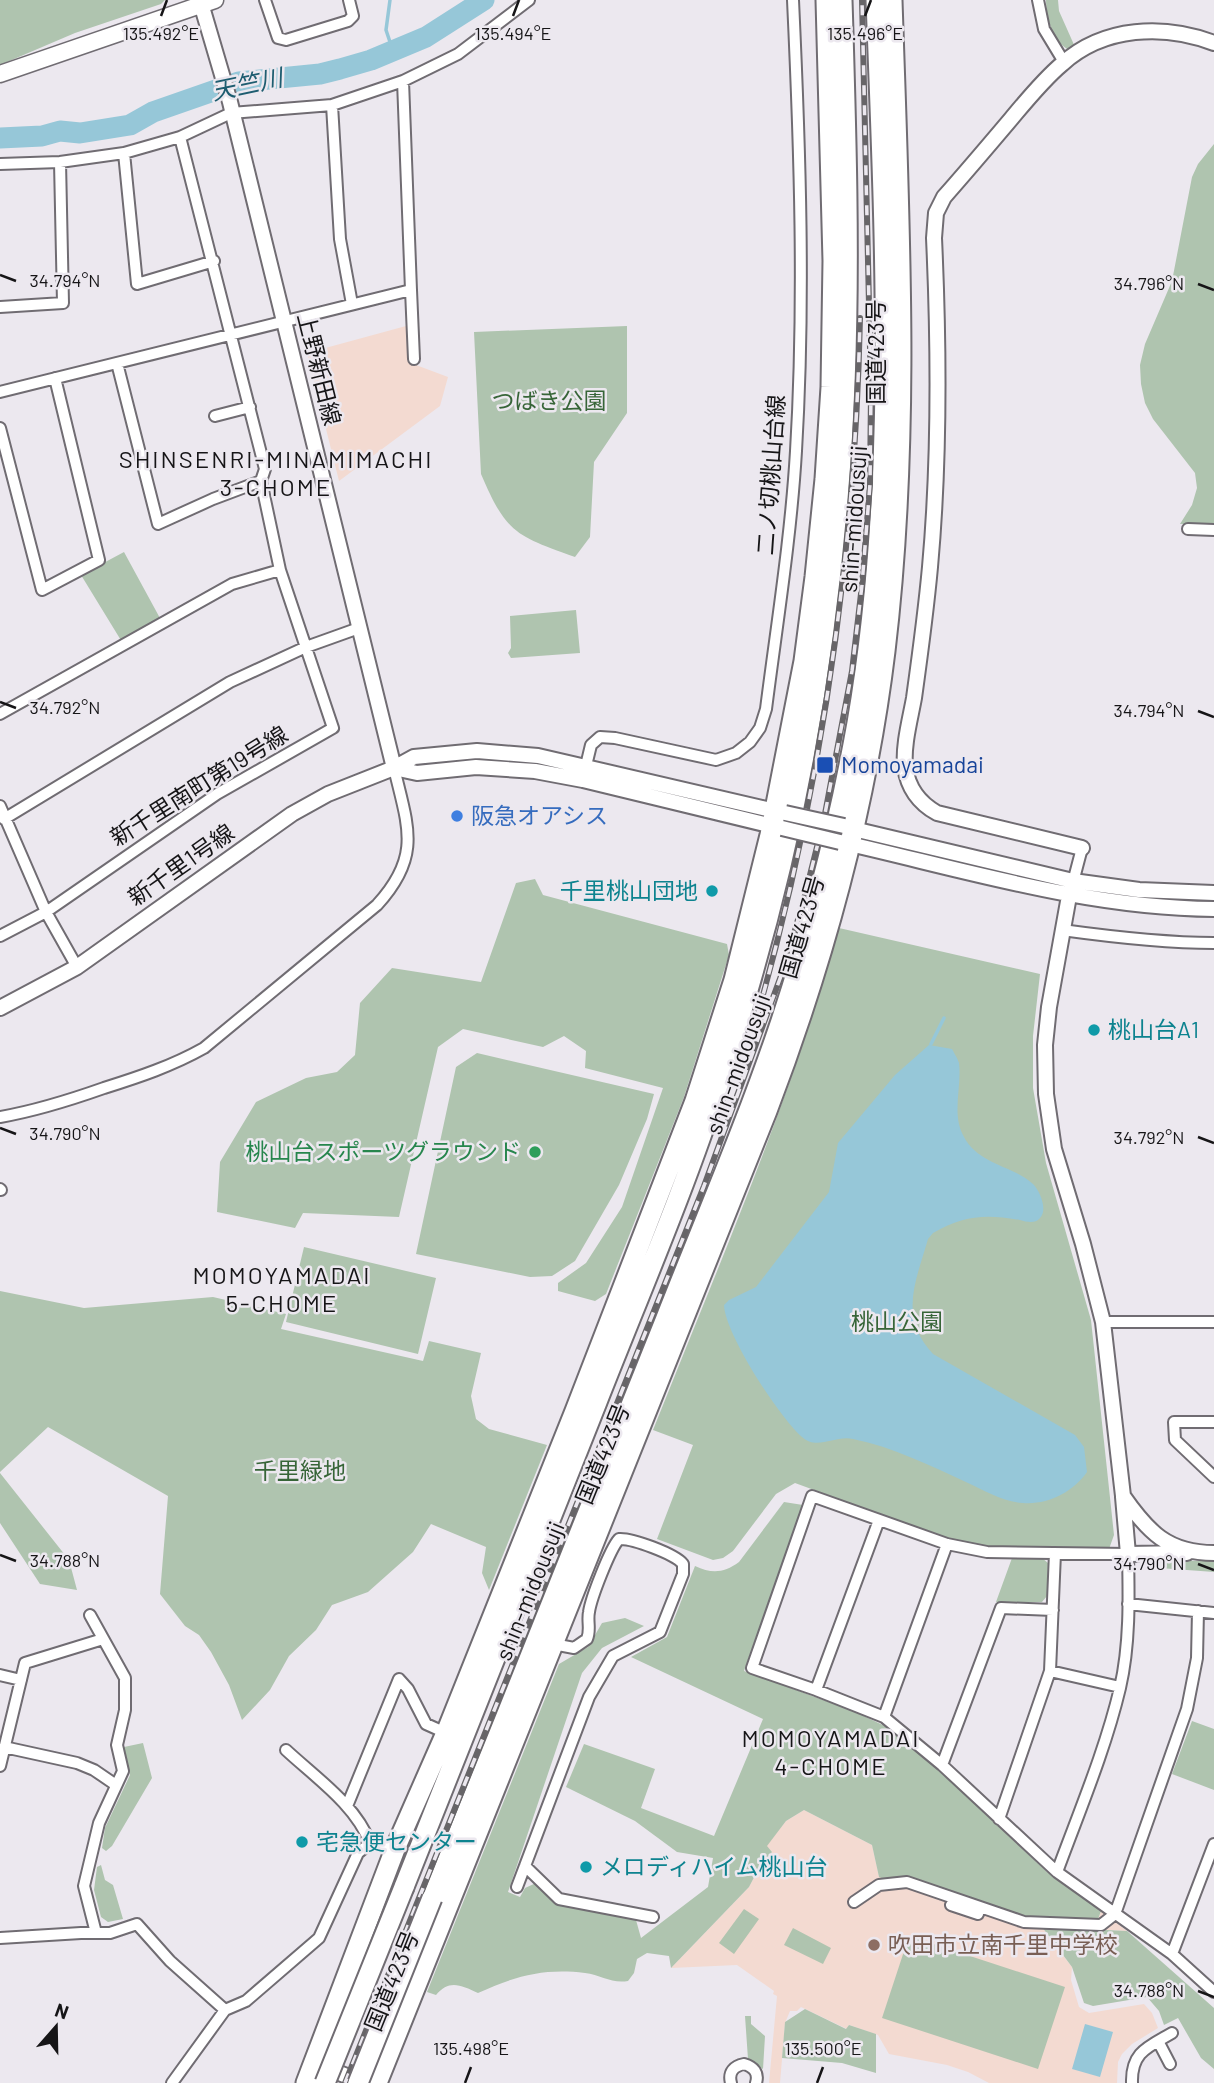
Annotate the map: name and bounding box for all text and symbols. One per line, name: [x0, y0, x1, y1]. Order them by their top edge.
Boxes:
text: 135.492°E: [123, 22, 199, 44]
text: 135.494°E: [475, 22, 551, 44]
text: 135.496°E: [827, 22, 903, 44]
water label: 天竺川: [208, 61, 288, 105]
text: 34.794°N: [29, 269, 101, 291]
text: 34.796°N: [1114, 272, 1184, 294]
street label: 国道423号: [861, 299, 889, 405]
street label: 上野新田線: [292, 310, 347, 428]
park label: つばき公園: [492, 386, 607, 414]
street label: 二ノ切桃山台線: [750, 394, 790, 556]
district label: SHINSENRI-MINAMIMACHI 3-CHOME: [119, 444, 433, 501]
street label: shin-midousuji: [834, 444, 872, 594]
text: 34.792°N: [30, 696, 100, 718]
text: 34.794°N: [1113, 699, 1185, 721]
street label: 新千里南町第19号線: [105, 719, 292, 851]
place label: Momoyamadai: [841, 750, 984, 778]
marker: Momoyamadai: [815, 755, 835, 775]
place label: 阪急オアシス: [471, 801, 608, 829]
marker: 阪急オアシス: [449, 808, 465, 824]
street label: 新千里1号線: [122, 817, 239, 911]
street label: 国道423号: [773, 872, 829, 981]
place label: 千里桃山団地: [560, 876, 698, 904]
marker: 千里桃山団地: [704, 883, 720, 899]
street label: shin-midousuji: [699, 989, 775, 1138]
place label: 桃山台A1: [1108, 1015, 1199, 1043]
marker: 桃山台A1: [1086, 1022, 1102, 1038]
text: 34.790°N: [29, 1122, 101, 1144]
text: 34.792°N: [1114, 1126, 1184, 1148]
place label: 桃山台スポーツグラウンド: [245, 1137, 521, 1165]
marker: 桃山台スポーツグラウンド: [527, 1144, 543, 1160]
district label: MOMOYAMADAI 5-CHOME: [193, 1260, 371, 1317]
park label: 桃山公園: [851, 1307, 943, 1335]
street label: 国道423号: [569, 1399, 635, 1508]
park label: 千里緑地: [254, 1456, 346, 1484]
street label: shin-midousuji: [488, 1517, 570, 1664]
text: 34.788°N: [30, 1549, 100, 1571]
text: 34.790°N: [1113, 1552, 1185, 1574]
district label: MOMOYAMADAI 4-CHOME: [742, 1723, 920, 1780]
place label: 宅急便センター: [316, 1827, 477, 1855]
marker: 宅急便センター: [294, 1834, 310, 1850]
place label: メロディハイム桃山台: [600, 1852, 827, 1880]
marker: メロディハイム桃山台: [578, 1859, 594, 1875]
street label: 国道423号: [358, 1926, 424, 2035]
place label: 吹田市立南千里中学校: [888, 1930, 1118, 1958]
marker: 吹田市立南千里中学校: [866, 1937, 882, 1953]
text: 34.788°N: [1114, 1979, 1184, 2001]
north arrow: [21, 1992, 91, 2062]
text: N: [52, 1998, 72, 2024]
text: 135.498°E: [433, 2037, 509, 2059]
text: 135.500°E: [784, 2037, 862, 2059]

